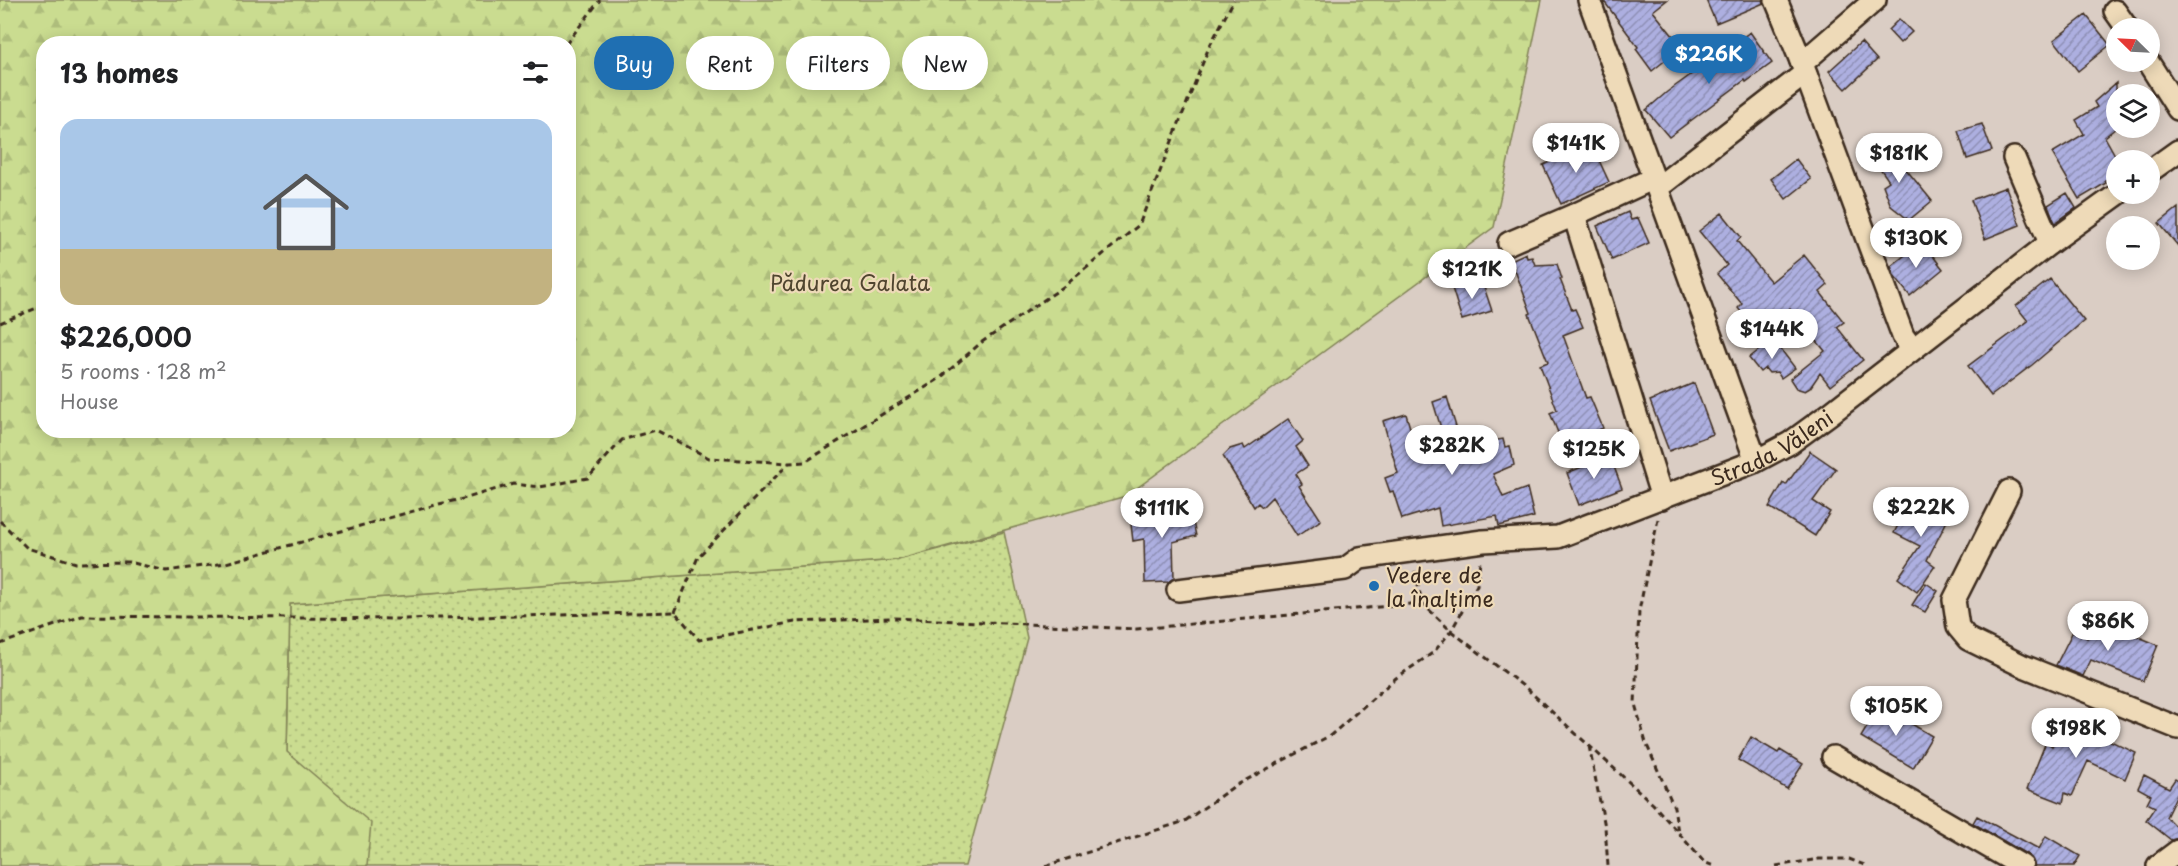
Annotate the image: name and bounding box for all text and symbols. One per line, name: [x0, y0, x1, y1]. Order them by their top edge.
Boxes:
north arrow: [2106, 18, 2160, 72]
map controls: [2106, 18, 2160, 270]
pin: $226K: [1667, 34, 1751, 85]
chip: Buy: [594, 36, 674, 90]
chip: Rent: [686, 36, 774, 90]
chip: Filters: [786, 36, 890, 90]
chip: New: [902, 36, 988, 90]
text: $226K: [1675, 38, 1743, 68]
text: 13 homes: [60, 53, 178, 92]
icon: filters: [519, 56, 552, 89]
button: layers: [2106, 84, 2160, 138]
pin: $141K: [1534, 123, 1618, 174]
text: $141K: [1546, 127, 1606, 157]
pin: $181K: [1857, 133, 1941, 184]
text: $181K: [1870, 137, 1928, 167]
button: +: [2106, 150, 2160, 204]
icon: home: [252, 158, 360, 266]
button: −: [2106, 216, 2160, 270]
pin: $130K: [1874, 218, 1958, 269]
text: $130K: [1884, 222, 1948, 252]
pin: $121K: [1430, 249, 1514, 300]
text: $121K: [1442, 253, 1502, 283]
park label: Pădurea Galata: [770, 266, 930, 298]
pin: $144K: [1730, 309, 1814, 360]
text: $144K: [1740, 313, 1804, 343]
text: $226,000: [60, 317, 192, 356]
text: 5 rooms · 128 m²: [60, 356, 226, 386]
text: House: [60, 386, 119, 416]
street label: Strada Văleni: [1705, 401, 1839, 493]
pin: $282K: [1410, 425, 1494, 476]
text: $282K: [1419, 429, 1485, 459]
pin: $125K: [1552, 429, 1636, 480]
text: $125K: [1563, 433, 1625, 463]
pin: $222K: [1879, 487, 1963, 538]
pin: $111K: [1120, 488, 1204, 539]
text: $222K: [1887, 491, 1955, 521]
text: $111K: [1134, 492, 1190, 522]
place label: Vedere de la înalțime: [1386, 558, 1494, 614]
marker: Vedere de la înalțime: [1367, 579, 1381, 593]
pin: $86K: [2072, 601, 2144, 652]
text: $86K: [2081, 605, 2135, 635]
pin: $105K: [1854, 686, 1938, 737]
text: $105K: [1864, 690, 1928, 720]
pin: $198K: [2034, 708, 2118, 759]
text: $198K: [2046, 712, 2106, 742]

